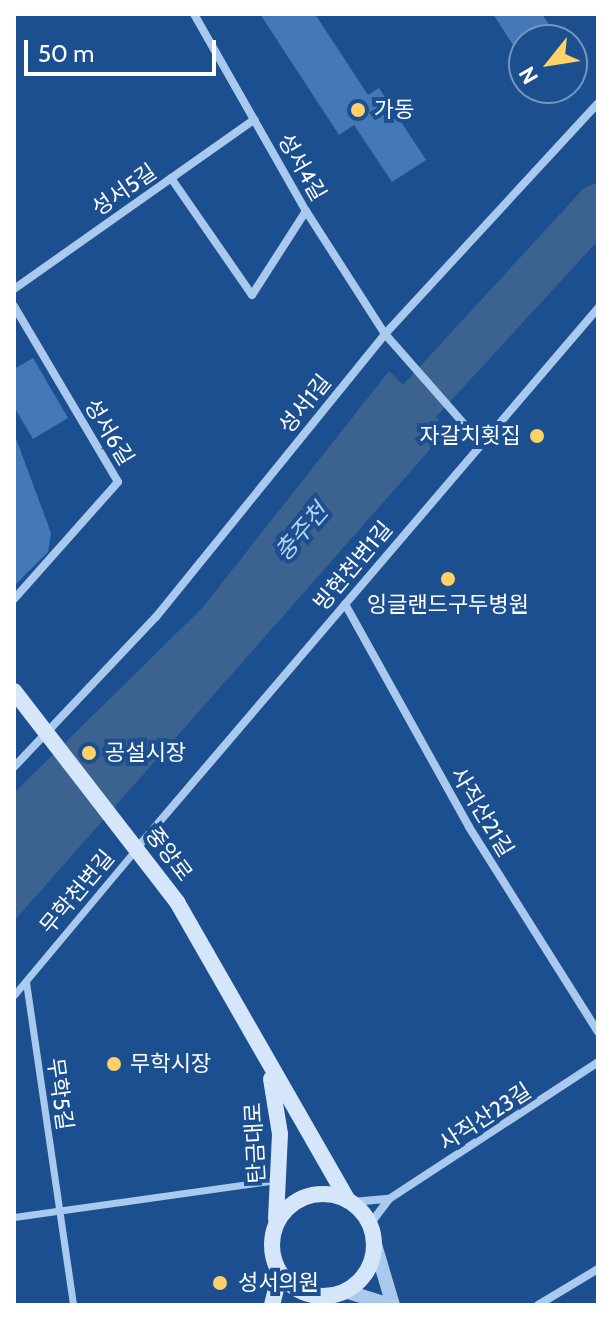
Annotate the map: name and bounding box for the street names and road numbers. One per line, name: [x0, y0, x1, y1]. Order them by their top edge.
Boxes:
street label: 성서4길: [272, 129, 332, 205]
street label: 성서5길: [87, 158, 161, 222]
street label: 성서1길: [273, 369, 337, 439]
street label: 성서6길: [79, 394, 139, 470]
street label: 빙현천변1길: [308, 516, 398, 616]
street label: 사직산21길: [445, 762, 519, 862]
street label: 중앙로: [140, 822, 198, 886]
street label: 무학천변길: [34, 845, 120, 939]
street label: 무학5길: [42, 1056, 78, 1132]
street label: 사직산23길: [434, 1078, 536, 1156]
street label: 탄금대로: [240, 1102, 270, 1184]

